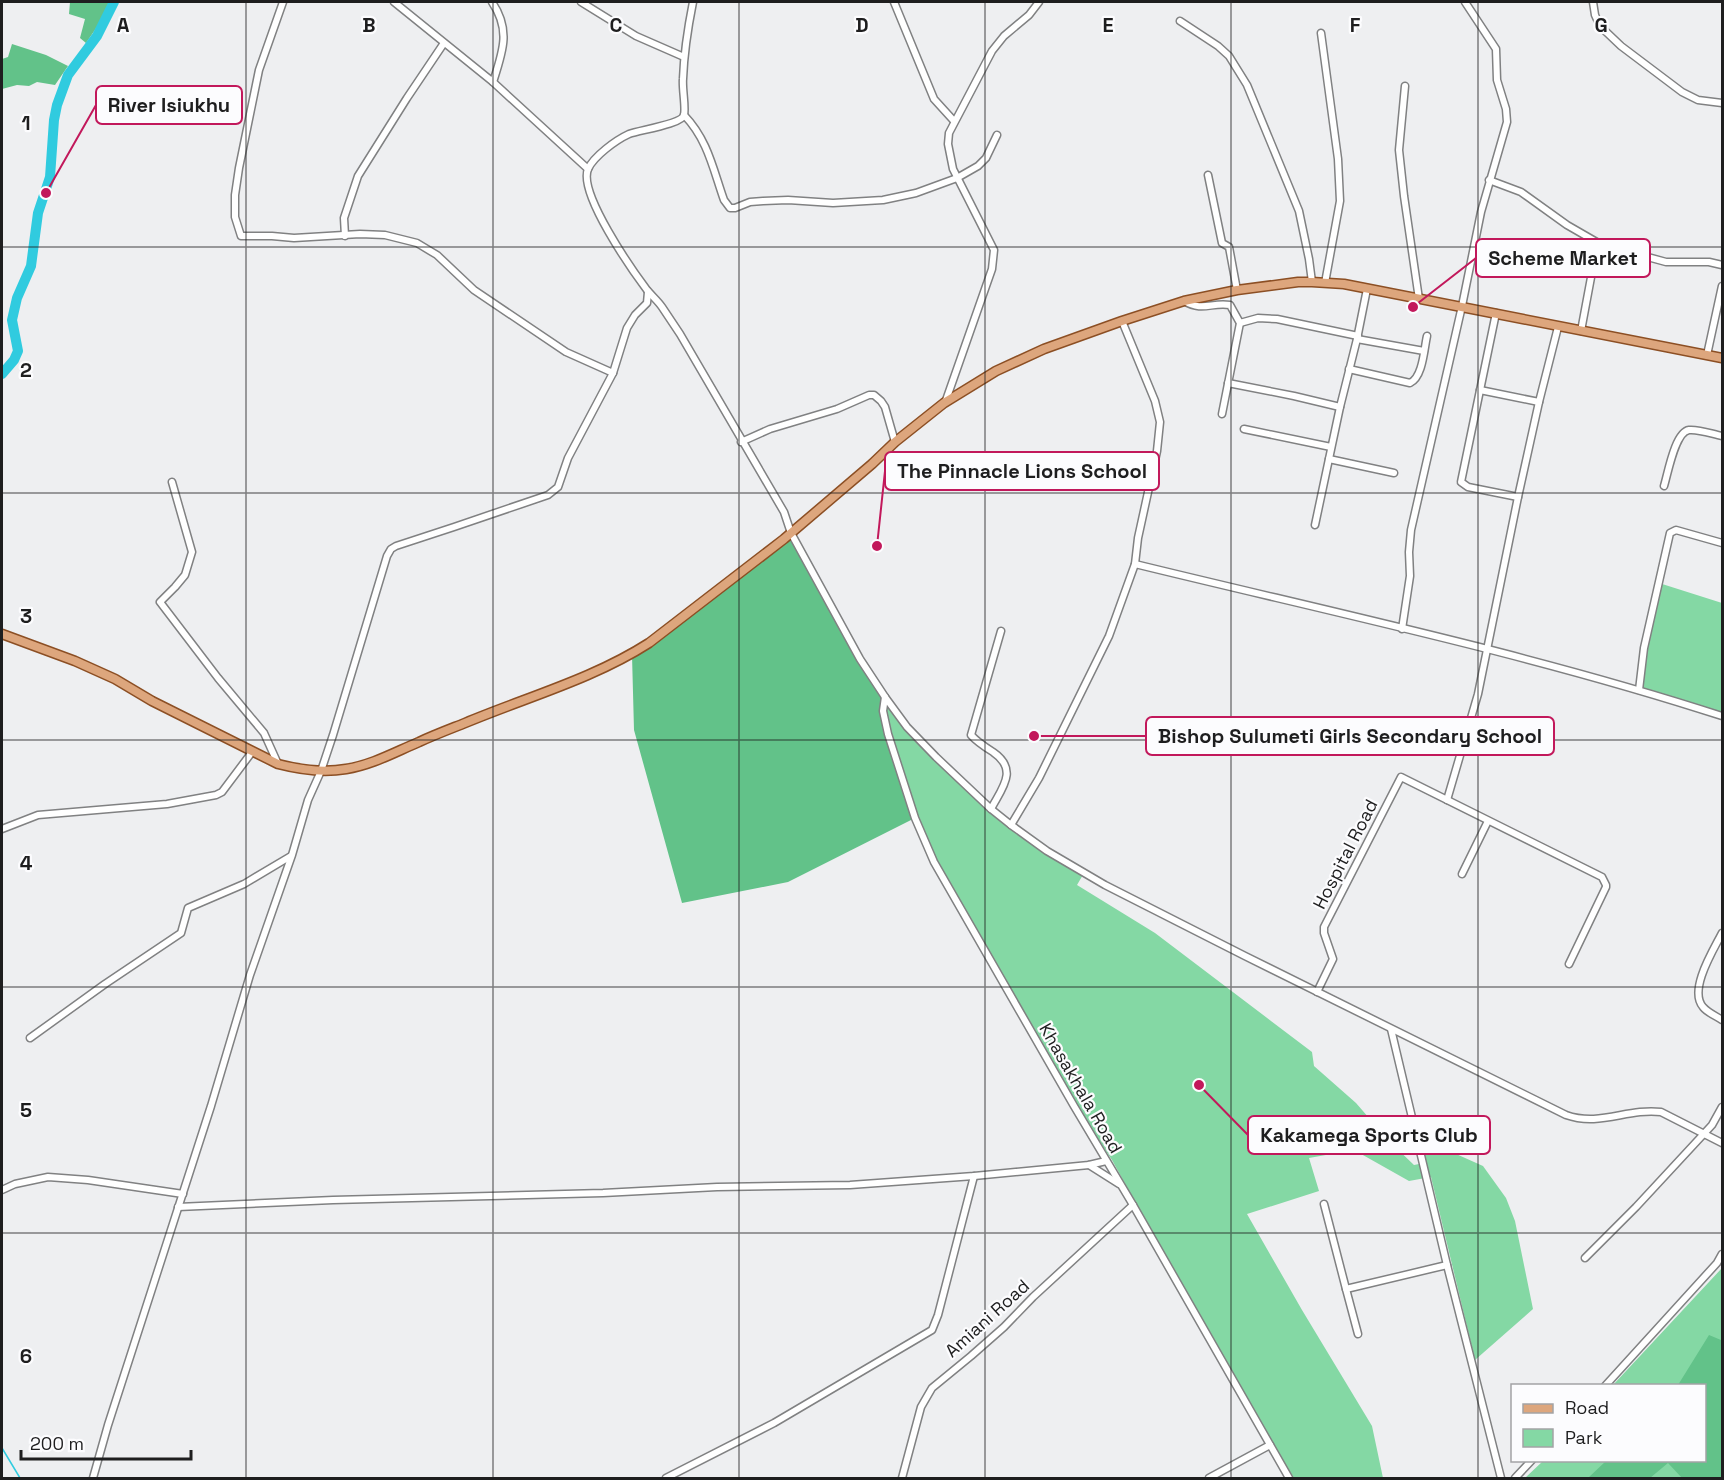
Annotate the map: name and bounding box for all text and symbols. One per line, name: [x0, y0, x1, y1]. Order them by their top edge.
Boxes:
text: A: [117, 12, 130, 38]
text: B: [362, 12, 376, 38]
text: C: [610, 12, 623, 38]
text: D: [855, 12, 869, 38]
text: E: [1102, 12, 1114, 38]
text: F: [1350, 12, 1361, 38]
text: G: [1594, 12, 1608, 38]
callout: River Isiukhu: [96, 86, 242, 124]
text: River Isiukhu: [108, 92, 230, 118]
text: 1: [21, 110, 31, 136]
callout: Scheme Market: [1476, 239, 1650, 277]
text: Scheme Market: [1488, 245, 1638, 271]
text: 2: [20, 357, 32, 383]
callout: The Pinnacle Lions School: [885, 452, 1159, 490]
text: The Pinnacle Lions School: [897, 458, 1147, 484]
text: 3: [20, 603, 32, 629]
callout: Bishop Sulumeti Girls Secondary School: [1146, 717, 1554, 755]
text: Bishop Sulumeti Girls Secondary School: [1158, 723, 1542, 749]
street label: Hospital Road: [1307, 795, 1383, 913]
text: 4: [20, 850, 33, 876]
street label: Khasakhala Road: [1034, 1019, 1128, 1157]
text: 5: [20, 1097, 32, 1123]
callout: Kakamega Sports Club: [1248, 1116, 1490, 1154]
text: Kakamega Sports Club: [1260, 1122, 1478, 1148]
street label: Amiani Road: [940, 1274, 1034, 1362]
text: 6: [20, 1343, 32, 1369]
legend: [1511, 1384, 1706, 1462]
text: Road: [1565, 1396, 1609, 1419]
scale bar: [21, 1423, 190, 1461]
text: Park: [1565, 1426, 1603, 1449]
text: 200 m: [30, 1432, 84, 1455]

